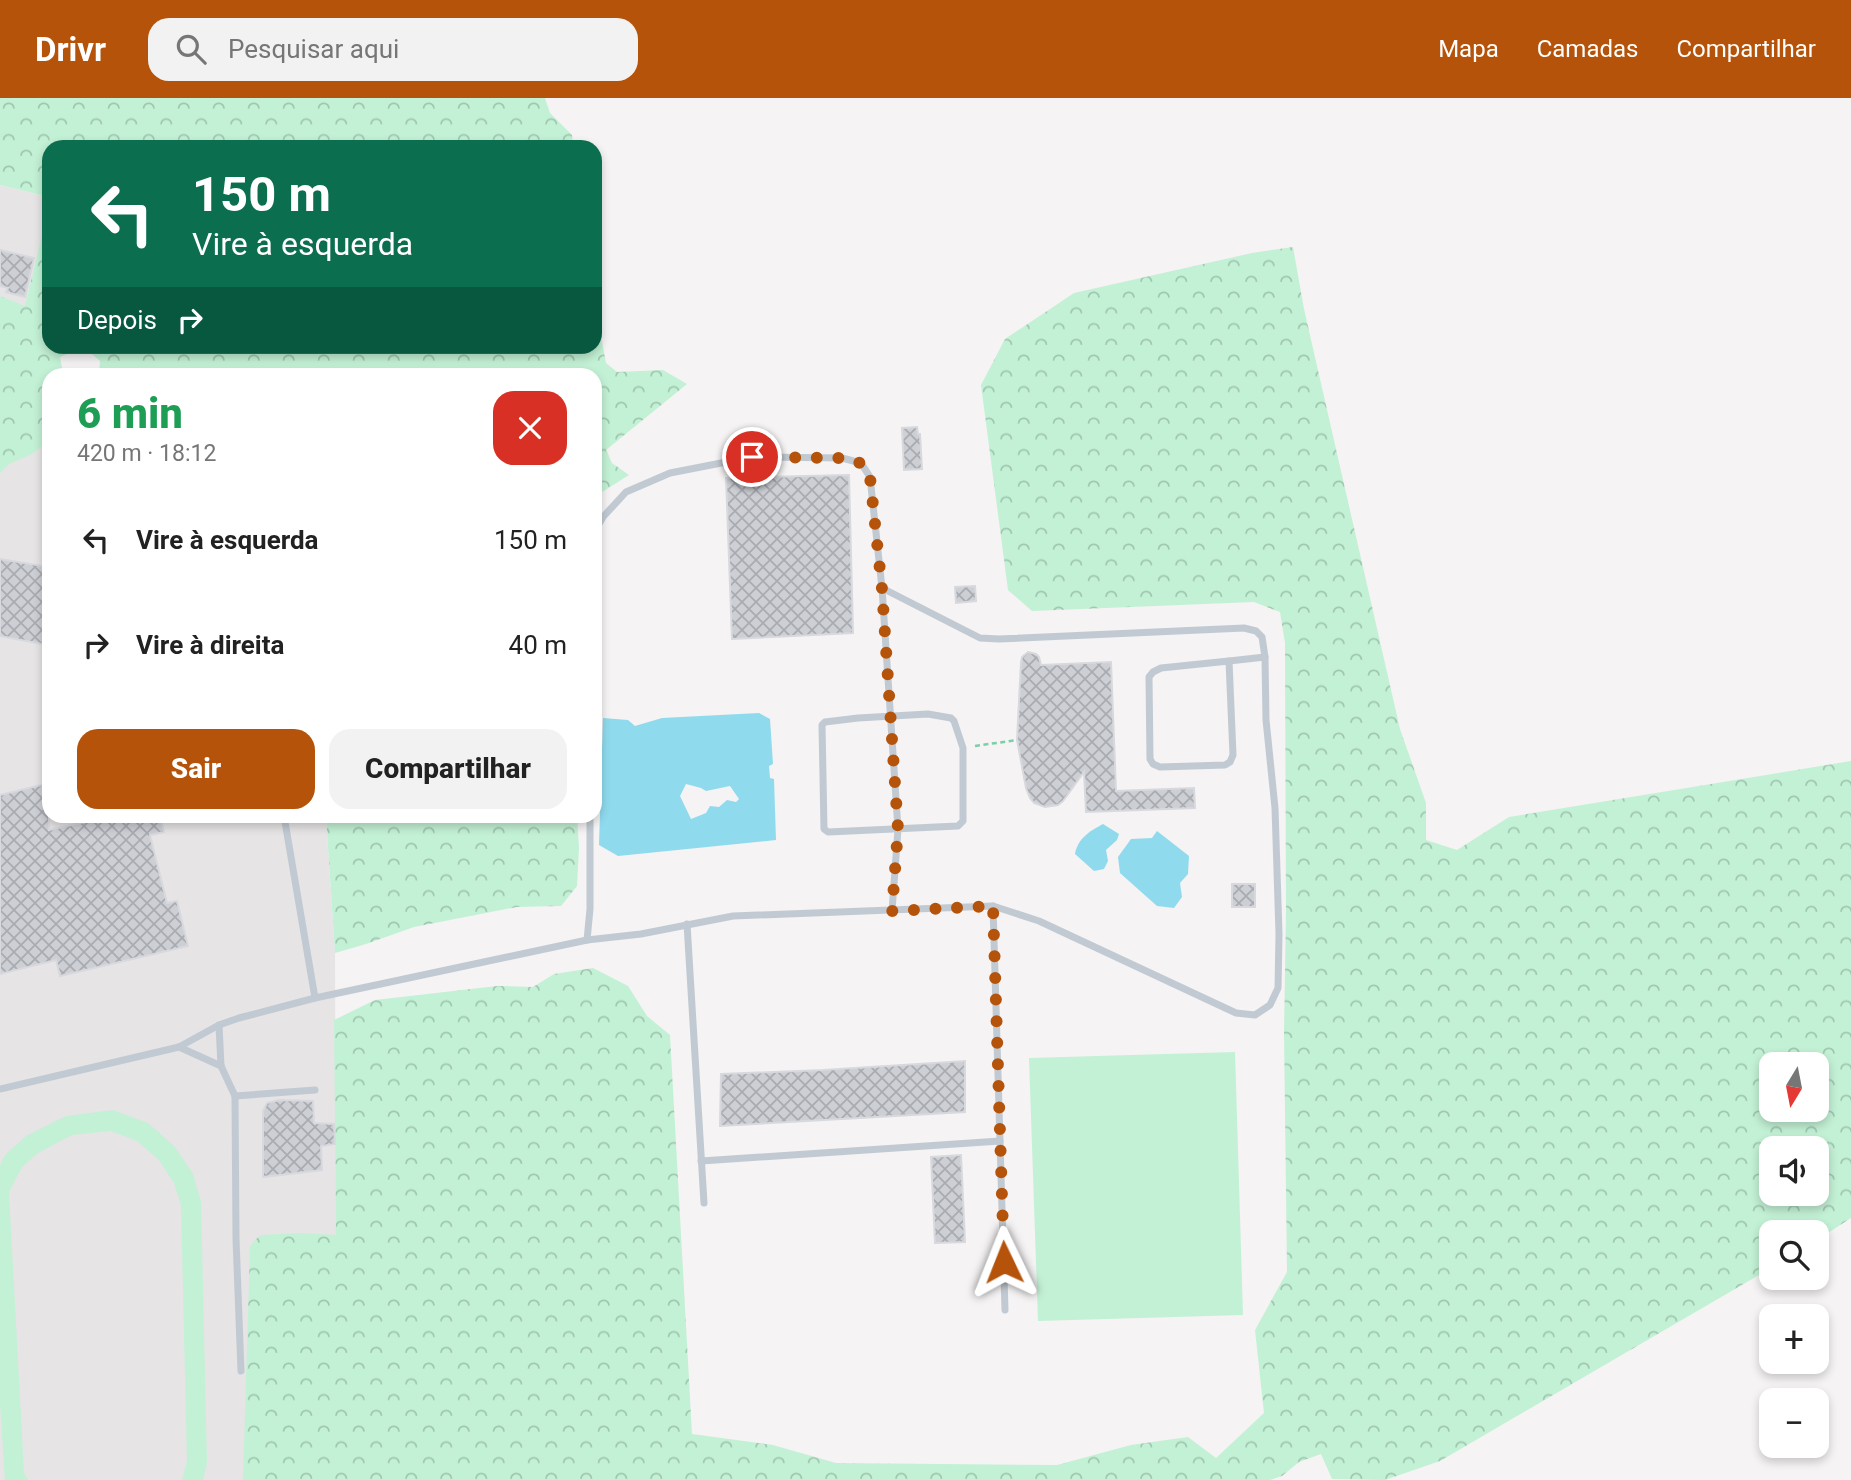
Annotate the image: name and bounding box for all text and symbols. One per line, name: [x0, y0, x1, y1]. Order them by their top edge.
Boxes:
search box: [148, 18, 638, 81]
text: Drivr: [35, 30, 106, 69]
icon: search: [172, 30, 210, 68]
text: Pesquisar aqui: [228, 34, 399, 64]
text: Mapa: [1438, 35, 1499, 63]
text: Camadas: [1537, 35, 1638, 63]
text: Compartilhar: [1676, 35, 1816, 63]
text: 150 m: [192, 166, 331, 223]
icon: left: [77, 168, 168, 259]
text: Vire à esquerda: [192, 225, 413, 263]
icon: right: [171, 301, 209, 339]
text: Depois: [77, 305, 157, 335]
text: 6 min: [77, 389, 183, 438]
button: close: [493, 391, 567, 465]
pin: [722, 427, 782, 487]
icon: arrive: [733, 438, 771, 476]
text: 420 m · 18:12: [77, 440, 216, 467]
icon: left: [77, 521, 115, 559]
text: Vire à esquerda: [136, 525, 319, 555]
text: 150 m: [494, 525, 567, 555]
icon: right: [77, 626, 115, 664]
text: Vire à direita: [136, 630, 284, 660]
text: 40 m: [509, 630, 567, 660]
button: Sair: [77, 729, 315, 809]
button: Compartilhar: [329, 729, 567, 809]
north arrow: [1759, 1052, 1829, 1122]
map controls: [1759, 1052, 1829, 1458]
button: sound: [1759, 1136, 1829, 1206]
button: search: [1759, 1220, 1829, 1290]
position arrow: [967, 1225, 1041, 1299]
button: +: [1759, 1304, 1829, 1374]
button: −: [1759, 1388, 1829, 1458]

